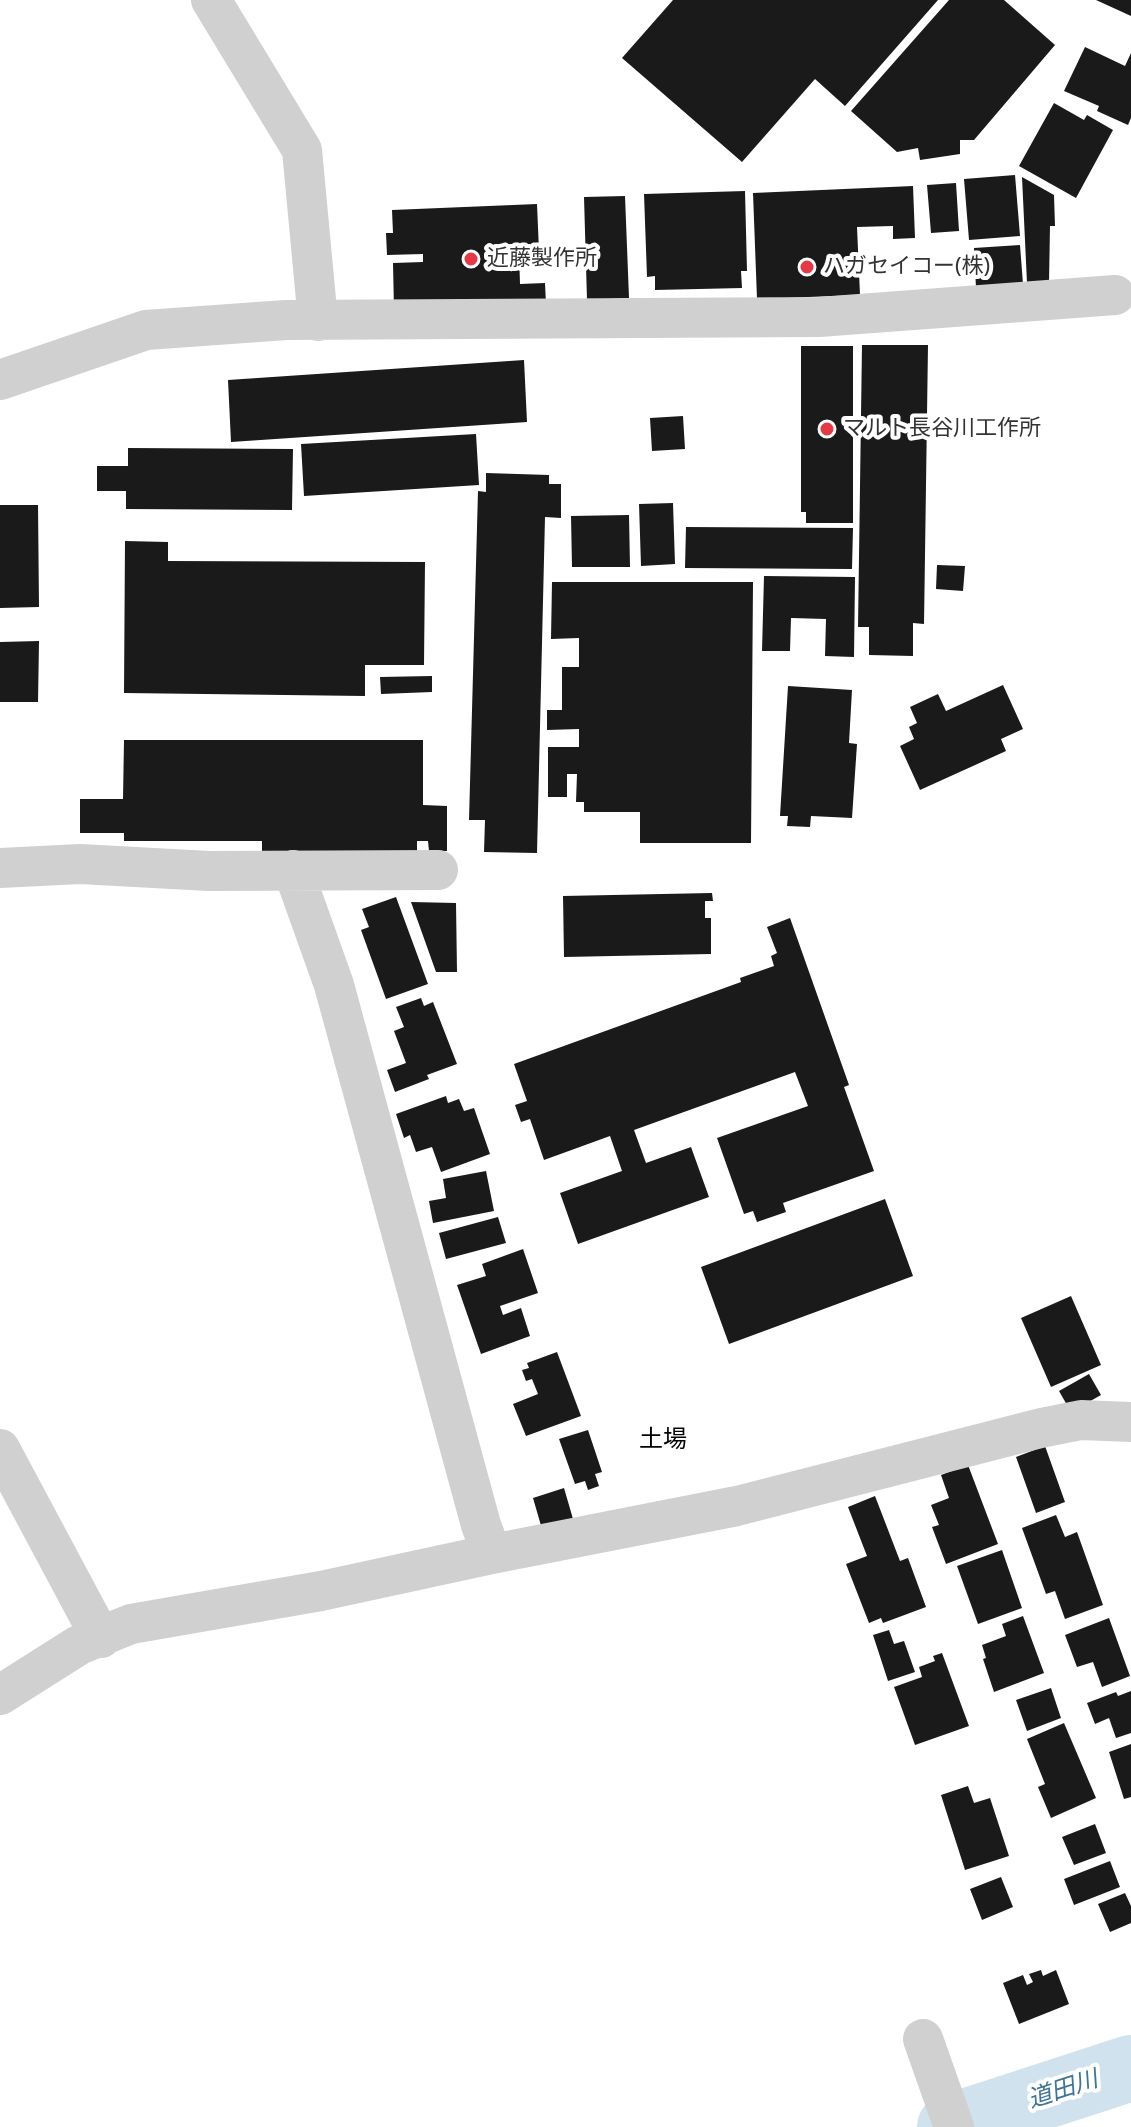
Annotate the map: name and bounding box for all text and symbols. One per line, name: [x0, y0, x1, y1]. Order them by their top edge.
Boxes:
place label: 近藤製作所: [487, 246, 597, 272]
marker: 近藤製作所: [462, 250, 480, 268]
place label: ハガセイコー(株): [823, 254, 990, 280]
marker: ハガセイコー(株): [798, 258, 816, 276]
place label: マルト長谷川工作所: [843, 416, 1041, 442]
marker: マルト長谷川工作所: [818, 420, 836, 438]
district label: 土場: [639, 1426, 687, 1454]
water label: 道田川: [1024, 2065, 1102, 2115]

